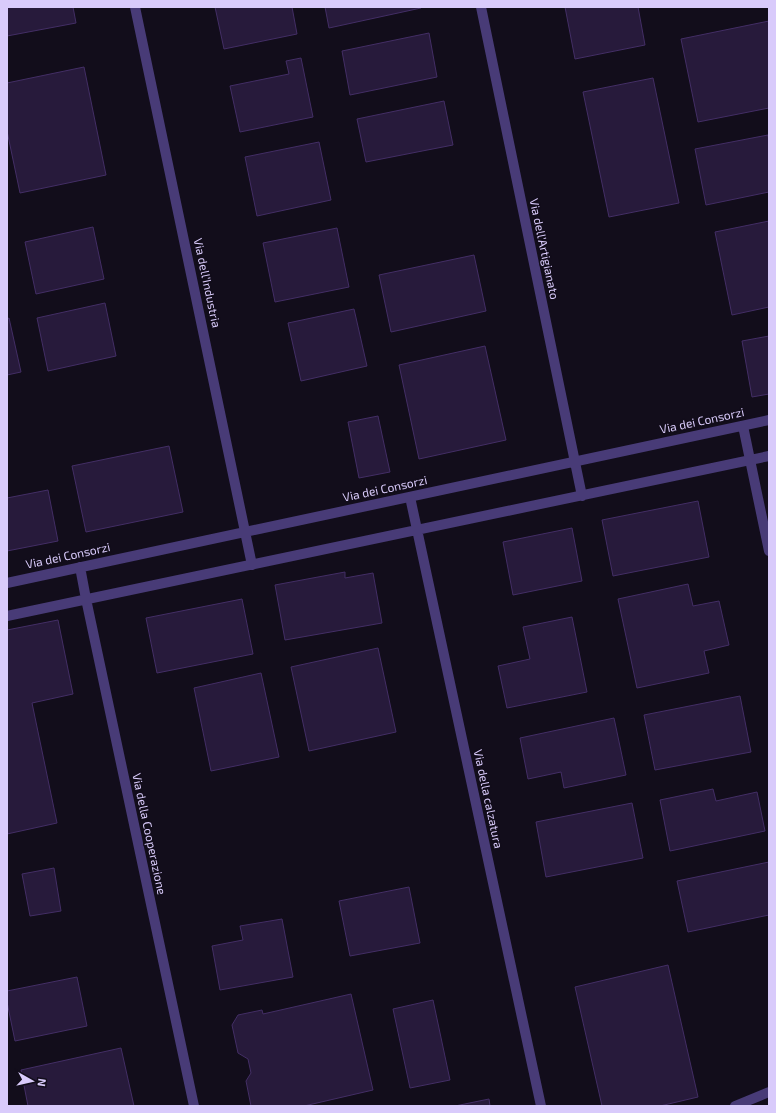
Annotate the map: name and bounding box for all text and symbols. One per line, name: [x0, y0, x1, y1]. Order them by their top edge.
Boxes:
street label: Via dell'Artigianato: [527, 197, 563, 301]
street label: Via dell'Industria: [192, 237, 224, 329]
street label: Via dei Consorzi: [658, 404, 745, 436]
street label: Via dei Consorzi: [341, 472, 428, 504]
street label: Via dei Consorzi: [24, 539, 111, 571]
street label: Via della calzatura: [472, 748, 506, 850]
street label: Via della Cooperazione: [130, 772, 170, 896]
north arrow: [12, 1061, 52, 1101]
text: N: [35, 1078, 49, 1087]

